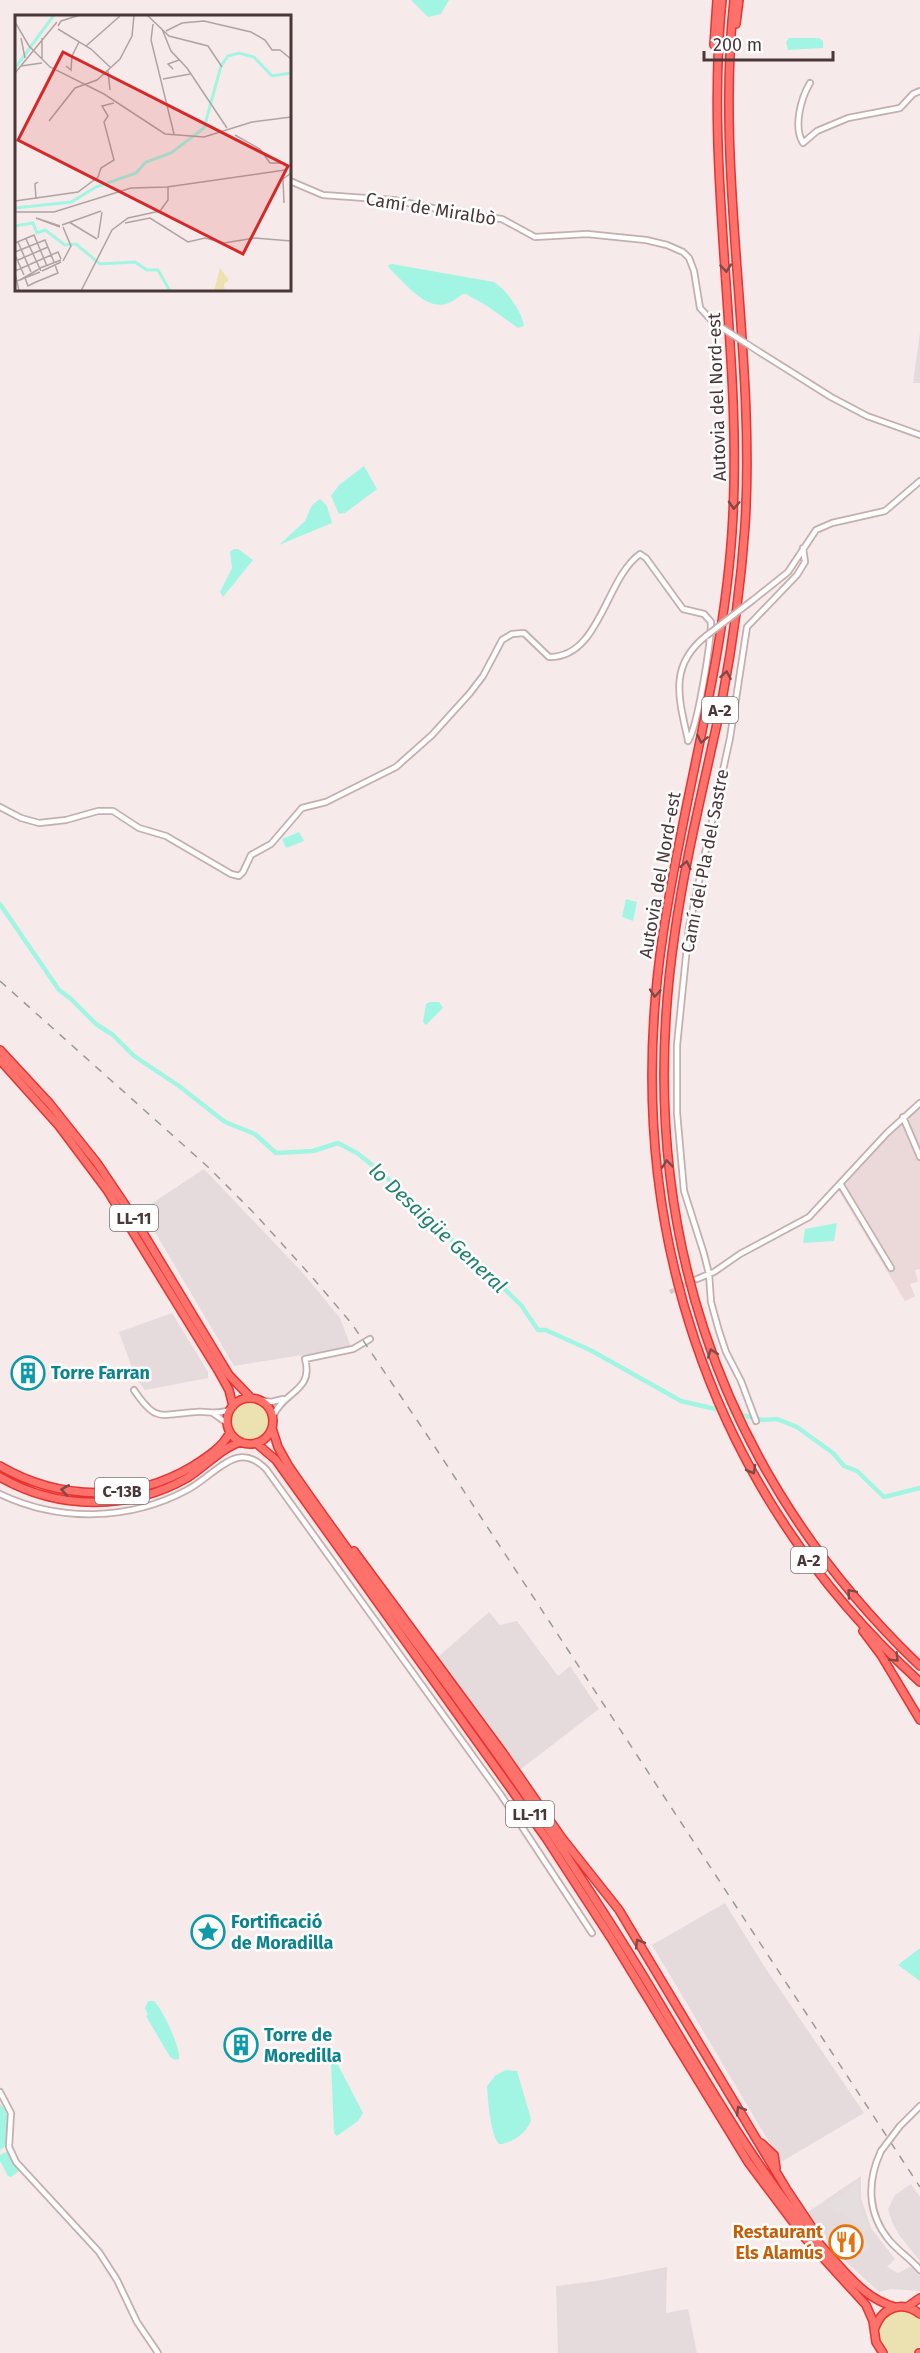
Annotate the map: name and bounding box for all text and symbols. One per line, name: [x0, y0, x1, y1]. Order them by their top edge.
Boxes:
inset map: [15, 15, 291, 291]
scale bar: [704, 24, 833, 62]
text: 200 m: [713, 34, 762, 56]
street label: Camí de Miralbò: [364, 188, 498, 230]
one-way arrow: [719, 263, 732, 273]
street label: Autovia del Nord-est: [703, 312, 731, 482]
one-way arrow: [727, 500, 740, 509]
one-way arrow: [719, 670, 732, 680]
road number: A-2: [702, 697, 738, 723]
one-way arrow: [696, 734, 709, 744]
street label: Camí del Pla del Sastre: [676, 767, 734, 955]
street label: Autovia del Nord-est: [635, 790, 686, 960]
one-way arrow: [679, 861, 692, 871]
one-way arrow: [649, 988, 662, 997]
water label: lo Desaigüe General: [364, 1158, 512, 1298]
one-way arrow: [661, 1159, 674, 1168]
road number: LL-11: [110, 1205, 158, 1231]
one-way arrow: [706, 1348, 719, 1359]
building icon: Torre Farran: [10, 1355, 46, 1391]
place label: Torre Farran: [51, 1362, 150, 1384]
one-way arrow: [745, 1464, 757, 1475]
road number: C-13B: [95, 1478, 149, 1504]
one-way arrow: [60, 1485, 70, 1497]
road number: A-2: [791, 1547, 827, 1573]
one-way arrow: [847, 1589, 858, 1600]
one-way arrow: [888, 1651, 899, 1662]
road number: LL-11: [506, 1801, 554, 1827]
place label: Fortificació de Moradilla: [231, 1911, 334, 1954]
place icon: Fortificació de Moradilla: [190, 1914, 226, 1950]
one-way arrow: [635, 1939, 646, 1949]
place label: Torre de Moredilla: [264, 2024, 342, 2067]
building icon: Torre de Moredilla: [223, 2027, 259, 2063]
one-way arrow: [735, 2106, 747, 2116]
place label: Restaurant Els Alamús: [733, 2221, 824, 2264]
restaurant icon: Restaurant Els Alamús: [828, 2224, 864, 2260]

